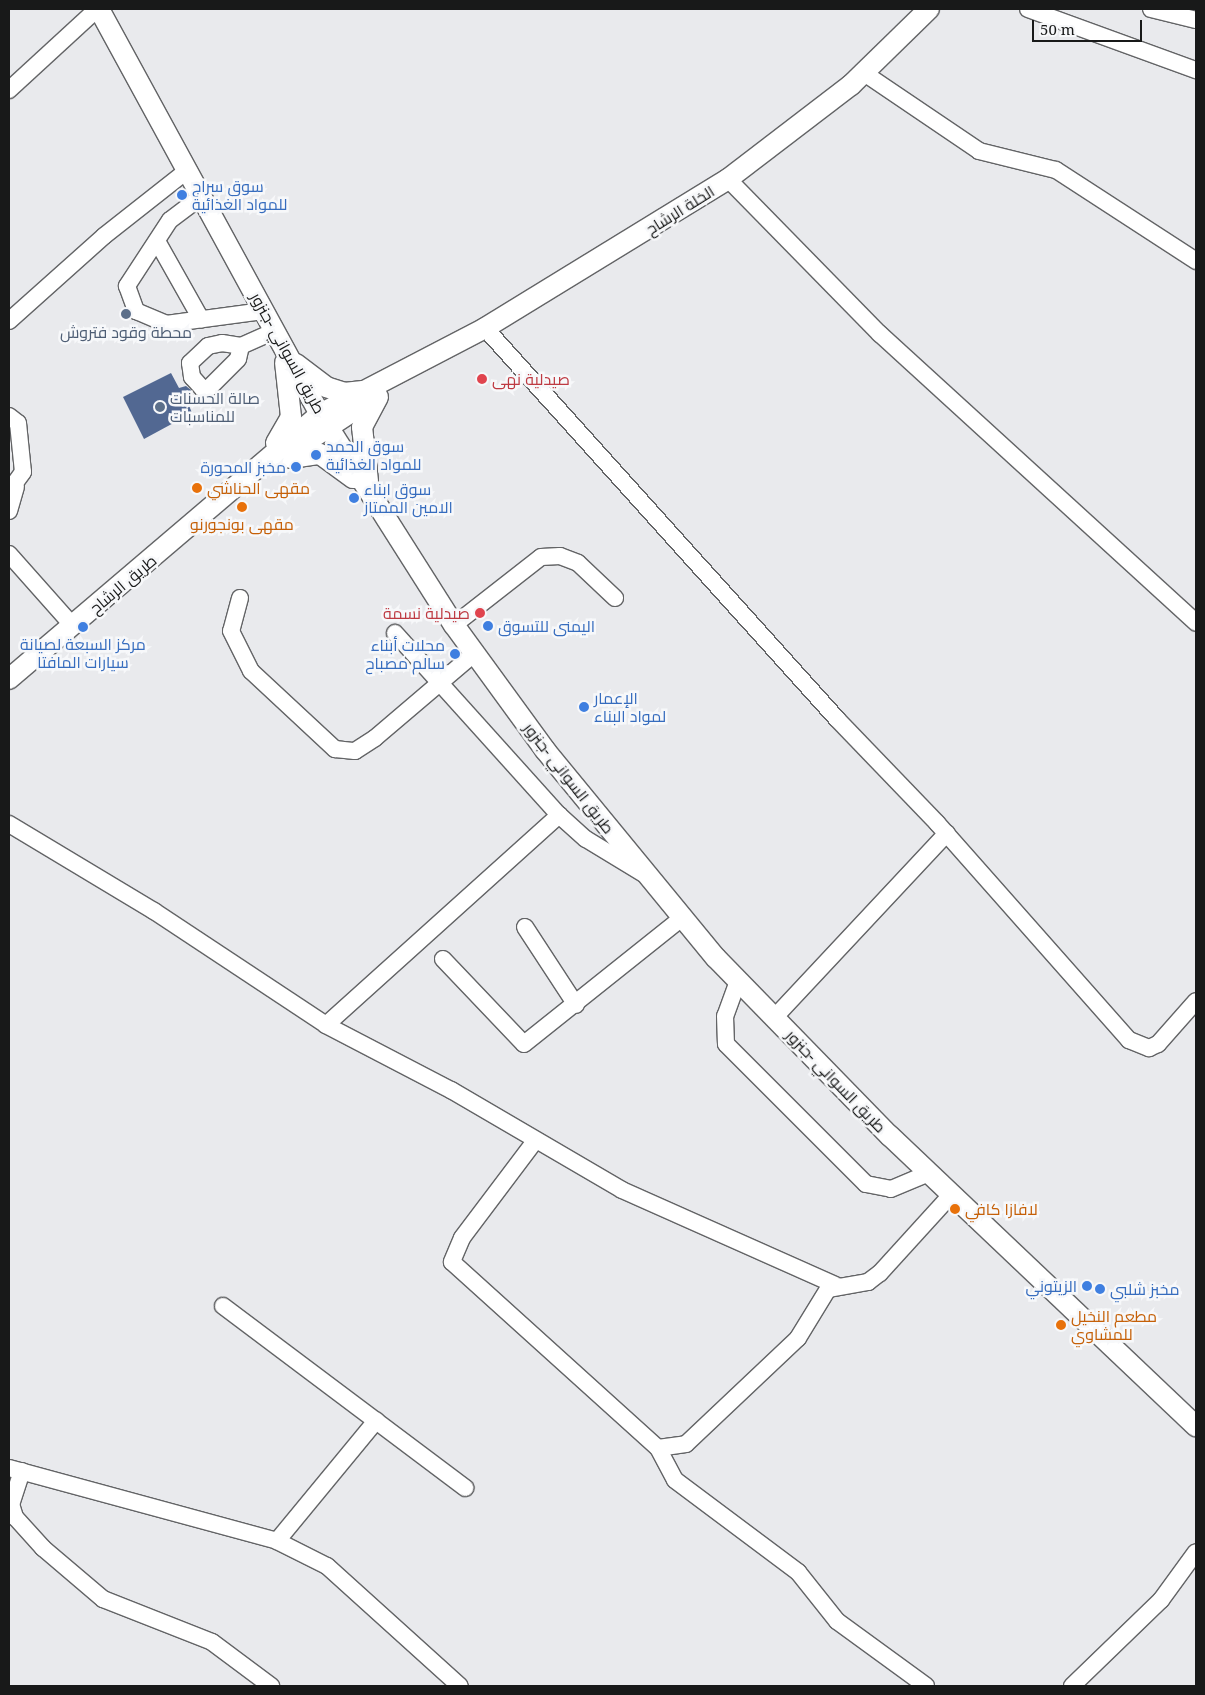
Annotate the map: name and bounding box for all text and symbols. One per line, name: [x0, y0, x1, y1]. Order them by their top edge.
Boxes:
scale bar: [1035, 10, 1145, 42]
text: 50 m: [1040, 19, 1075, 39]
place label: سوق سراج للمواد الغذائية: [192, 176, 288, 214]
street label: الخلة الرشاح: [642, 181, 718, 239]
marker: سوق سراج للمواد الغذائية: [176, 189, 188, 201]
street label: طريق السواني -جنزور: [247, 289, 329, 417]
marker: محطة وقود فتروش: [120, 308, 132, 320]
place label: محطة وقود فتروش: [60, 322, 192, 342]
place label: صيدلية نهى: [492, 369, 570, 389]
marker: صيدلية نهى: [476, 373, 488, 385]
place label: صالة الحسنات للمناسبات: [170, 388, 260, 426]
marker: صالة الحسنات للمناسبات: [154, 401, 166, 413]
place label: سوق الحمد للمواد الغذائية: [326, 436, 422, 474]
marker: سوق الحمد للمواد الغذائية: [310, 449, 322, 461]
place label: مخبز المحورة: [200, 457, 286, 477]
marker: مخبز المحورة: [290, 461, 302, 473]
place label: مقهى الحناشي: [207, 478, 310, 498]
place label: سوق ابناء الامين الممتاز: [364, 479, 453, 517]
marker: مقهى الحناشي: [191, 482, 203, 494]
marker: سوق ابناء الامين الممتاز: [348, 492, 360, 504]
marker: مقهى بونجورنو: [236, 501, 248, 513]
place label: مقهى بونجورنو: [190, 514, 294, 534]
street label: طريق الرشاح: [86, 550, 160, 618]
place label: صيدلية نسمة: [383, 603, 470, 623]
marker: صيدلية نسمة: [474, 607, 486, 619]
place label: اليمنى للتسوق: [498, 616, 595, 636]
marker: اليمنى للتسوق: [482, 620, 494, 632]
marker: مركز السبعة لصيانة سيارات المافتا: [77, 621, 89, 633]
place label: مركز السبعة لصيانة سيارات المافتا: [20, 634, 146, 672]
place label: محلات أبناء سالم مصباح: [365, 635, 445, 673]
marker: محلات أبناء سالم مصباح: [449, 648, 461, 660]
place label: الإعمار لمواد البناء: [594, 688, 666, 726]
marker: الإعمار لمواد البناء: [578, 701, 590, 713]
street label: طريق السواني -جنزور: [520, 719, 618, 837]
street label: طريق السواني -جنزور: [782, 1026, 890, 1136]
place label: لافازا كافي: [965, 1199, 1038, 1219]
marker: لافازا كافي: [949, 1203, 961, 1215]
place label: الزيتوني: [1026, 1276, 1077, 1296]
place label: مخبز شلبي: [1110, 1279, 1180, 1299]
marker: الزيتوني: [1081, 1280, 1093, 1292]
marker: مخبز شلبي: [1094, 1283, 1106, 1295]
place label: مطعم النخيل للمشاوي: [1071, 1306, 1157, 1344]
marker: مطعم النخيل للمشاوي: [1055, 1319, 1067, 1331]

